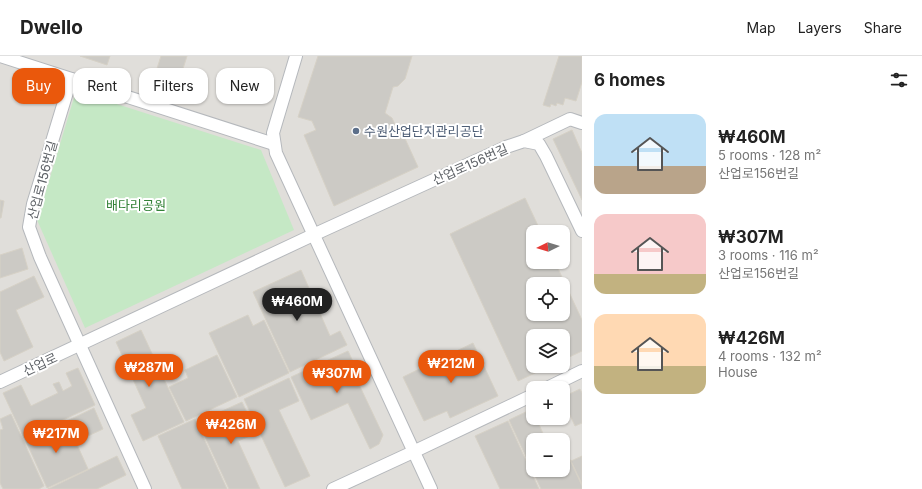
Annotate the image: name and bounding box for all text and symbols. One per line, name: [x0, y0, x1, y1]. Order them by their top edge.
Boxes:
text: Dwello: [20, 16, 83, 39]
text: Map: [747, 19, 776, 36]
text: Layers: [798, 19, 842, 36]
text: Share: [864, 19, 902, 36]
chip: Buy: [12, 68, 65, 104]
chip: Rent: [73, 68, 131, 104]
chip: Filters: [139, 68, 208, 104]
chip: New: [216, 68, 274, 104]
icon: filters: [888, 69, 910, 91]
text: 6 homes: [594, 70, 665, 90]
place label: 수원산업단지관리공단: [364, 123, 484, 139]
marker: 수원산업단지관리공단: [351, 126, 361, 136]
text: ₩460M: [718, 127, 786, 147]
icon: home: [626, 130, 674, 178]
street label: 산업로156번길: [24, 139, 60, 221]
street label: 산업로156번길: [430, 140, 510, 188]
text: 5 rooms · 128 m²: [718, 147, 821, 163]
text: 산업로156번길: [718, 165, 799, 181]
park label: 배다리공원: [106, 197, 166, 213]
north arrow: [526, 225, 570, 269]
map controls: [526, 225, 570, 477]
text: ₩307M: [718, 227, 784, 247]
icon: home: [626, 230, 674, 278]
text: 3 rooms · 116 m²: [718, 247, 819, 263]
text: 산업로156번길: [718, 265, 799, 281]
button: locate: [526, 277, 570, 321]
pin: ₩460M: [269, 288, 325, 322]
text: ₩460M: [271, 293, 323, 309]
text: ₩426M: [718, 328, 785, 348]
button: layers: [526, 329, 570, 373]
icon: home: [626, 330, 674, 378]
text: 4 rooms · 132 m²: [718, 348, 822, 364]
street label: 산업로: [20, 349, 60, 379]
pin: ₩212M: [423, 350, 479, 384]
pin: ₩287M: [121, 354, 177, 388]
text: ₩212M: [427, 355, 475, 371]
text: ₩287M: [124, 359, 174, 375]
pin: ₩307M: [309, 360, 365, 394]
text: House: [718, 364, 758, 380]
text: ₩307M: [312, 365, 362, 381]
button: +: [526, 381, 570, 425]
pin: ₩426M: [203, 411, 259, 445]
text: ₩426M: [205, 416, 257, 432]
pin: ₩217M: [28, 420, 84, 454]
text: ₩217M: [33, 425, 79, 441]
button: −: [526, 433, 570, 477]

